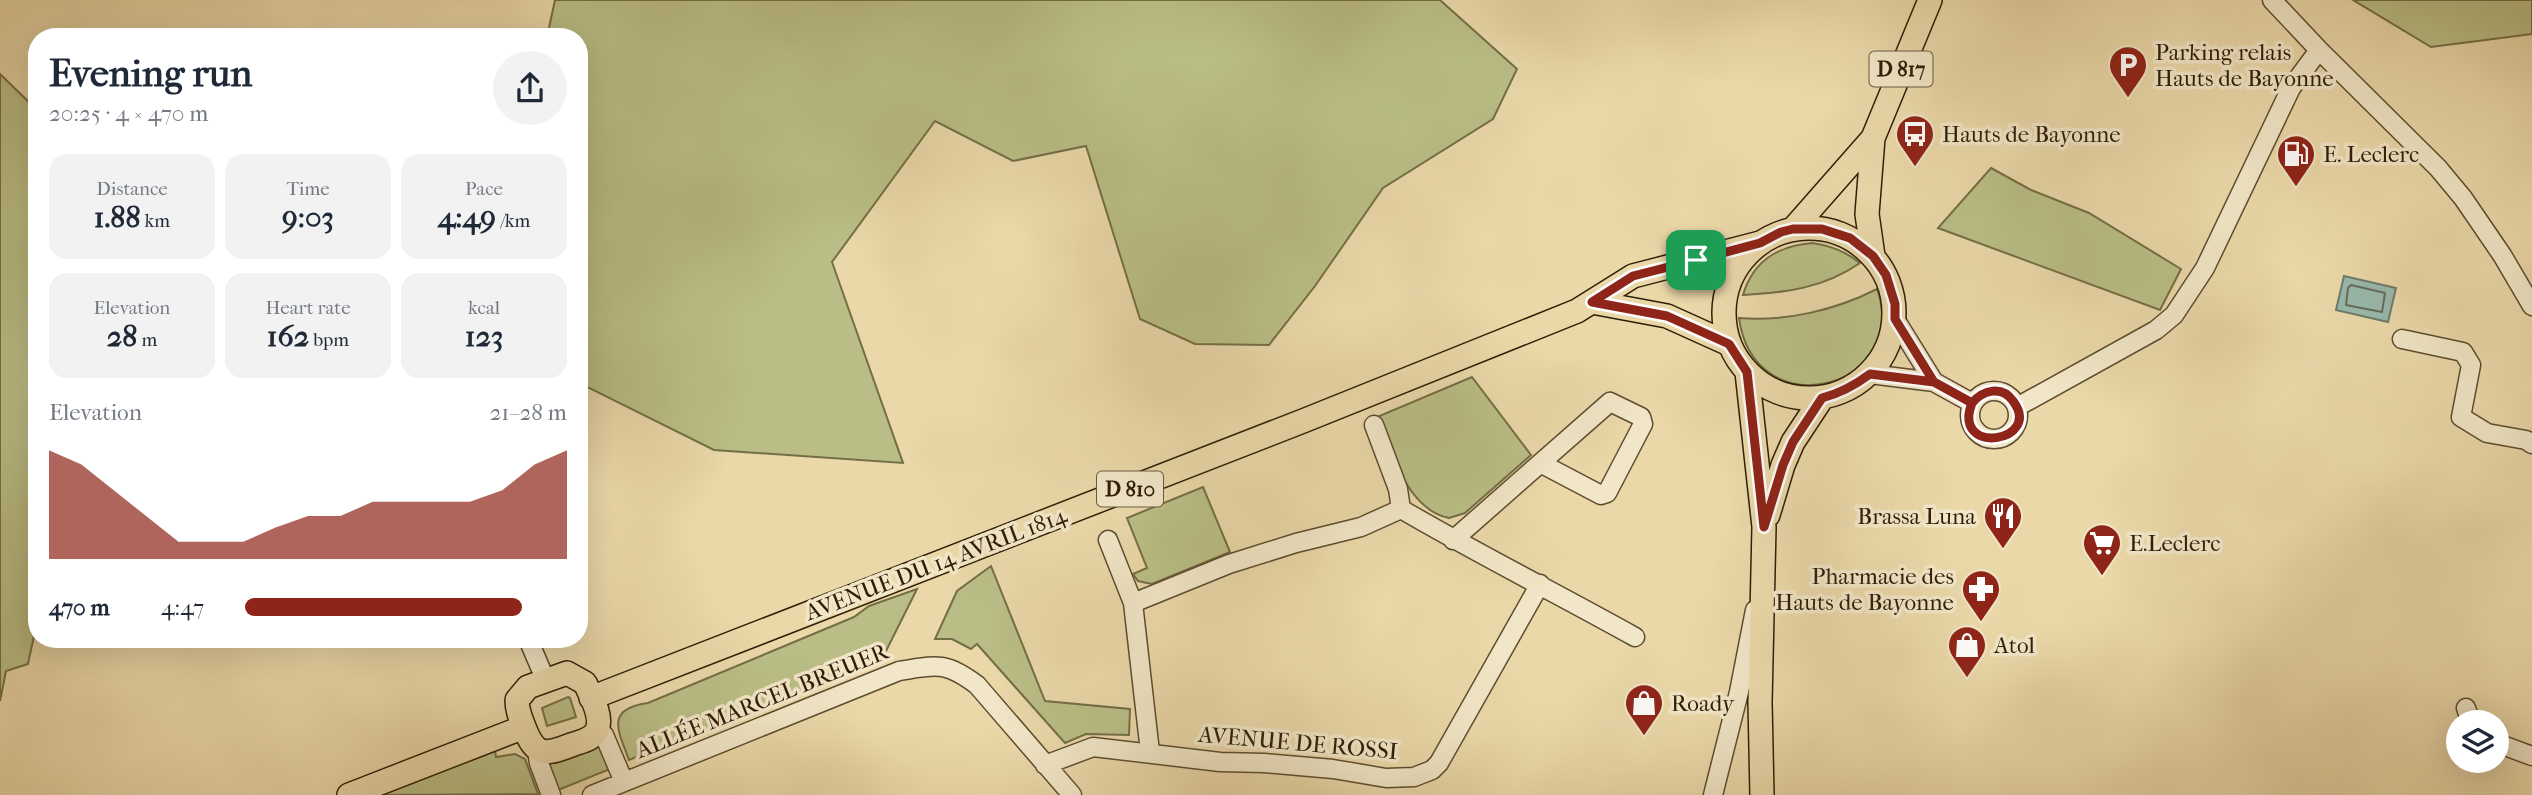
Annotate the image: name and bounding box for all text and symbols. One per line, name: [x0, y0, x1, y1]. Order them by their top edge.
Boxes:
place label: Parking relais Hauts de Bayonne: [2155, 39, 2334, 92]
parking icon: Parking relais Hauts de Bayonne: [2107, 44, 2149, 99]
text: Evening run: [49, 51, 252, 96]
button: share: [493, 51, 567, 125]
road number: D 817: [1870, 52, 1932, 86]
text: 20:25 · 4 × 470 m: [49, 100, 208, 127]
bus stop icon: Hauts de Bayonne: [1894, 113, 1936, 168]
place label: Hauts de Bayonne: [1942, 121, 2121, 148]
fuel station icon: E. Leclerc: [2275, 133, 2317, 188]
place label: E. Leclerc: [2323, 141, 2419, 168]
text: Distance: [96, 178, 168, 200]
text: Time: [286, 178, 330, 200]
text: Pace: [465, 178, 503, 200]
text: 1.88: [94, 200, 140, 235]
text: 9:03: [282, 200, 334, 235]
text: 4:49: [438, 200, 496, 235]
text: km: [140, 210, 170, 232]
text: /km: [496, 210, 530, 232]
pin: [1666, 230, 1726, 290]
icon: arrive: [1677, 241, 1715, 279]
text: Elevation: [94, 297, 170, 319]
text: Heart rate: [265, 297, 351, 319]
text: kcal: [468, 297, 500, 319]
text: 28: [107, 319, 137, 354]
text: 162: [267, 319, 309, 354]
text: 123: [465, 319, 503, 354]
text: m: [137, 329, 157, 351]
text: bpm: [309, 329, 349, 351]
text: Elevation: [49, 399, 142, 426]
text: 21–28 m: [489, 399, 567, 426]
road number: D 810: [1097, 472, 1163, 506]
restaurant icon: Brassa Luna: [1982, 495, 2024, 550]
street label: AVENUE DU 14 AVRIL 1814: [800, 501, 1072, 627]
place label: Brassa Luna: [1857, 503, 1976, 530]
supermarket icon: E.Leclerc: [2081, 522, 2123, 577]
place label: E.Leclerc: [2129, 530, 2220, 557]
place label: Pharmacie des Hauts de Bayonne: [1775, 563, 1954, 616]
pharmacy icon: Pharmacie des Hauts de Bayonne: [1960, 568, 2002, 623]
text: 470 m: [49, 594, 110, 621]
text: 4:47: [161, 594, 204, 621]
shop icon: Atol: [1946, 624, 1988, 679]
place label: Atol: [1993, 632, 2035, 659]
street label: ALLÉE MARCEL BREUER: [631, 637, 893, 764]
shop icon: Roady: [1623, 682, 1665, 737]
place label: Roady: [1671, 690, 1735, 717]
map controls: [2446, 710, 2509, 773]
button: layers: [2446, 710, 2509, 773]
street label: AVENUE DE ROSSI: [1196, 721, 1399, 765]

